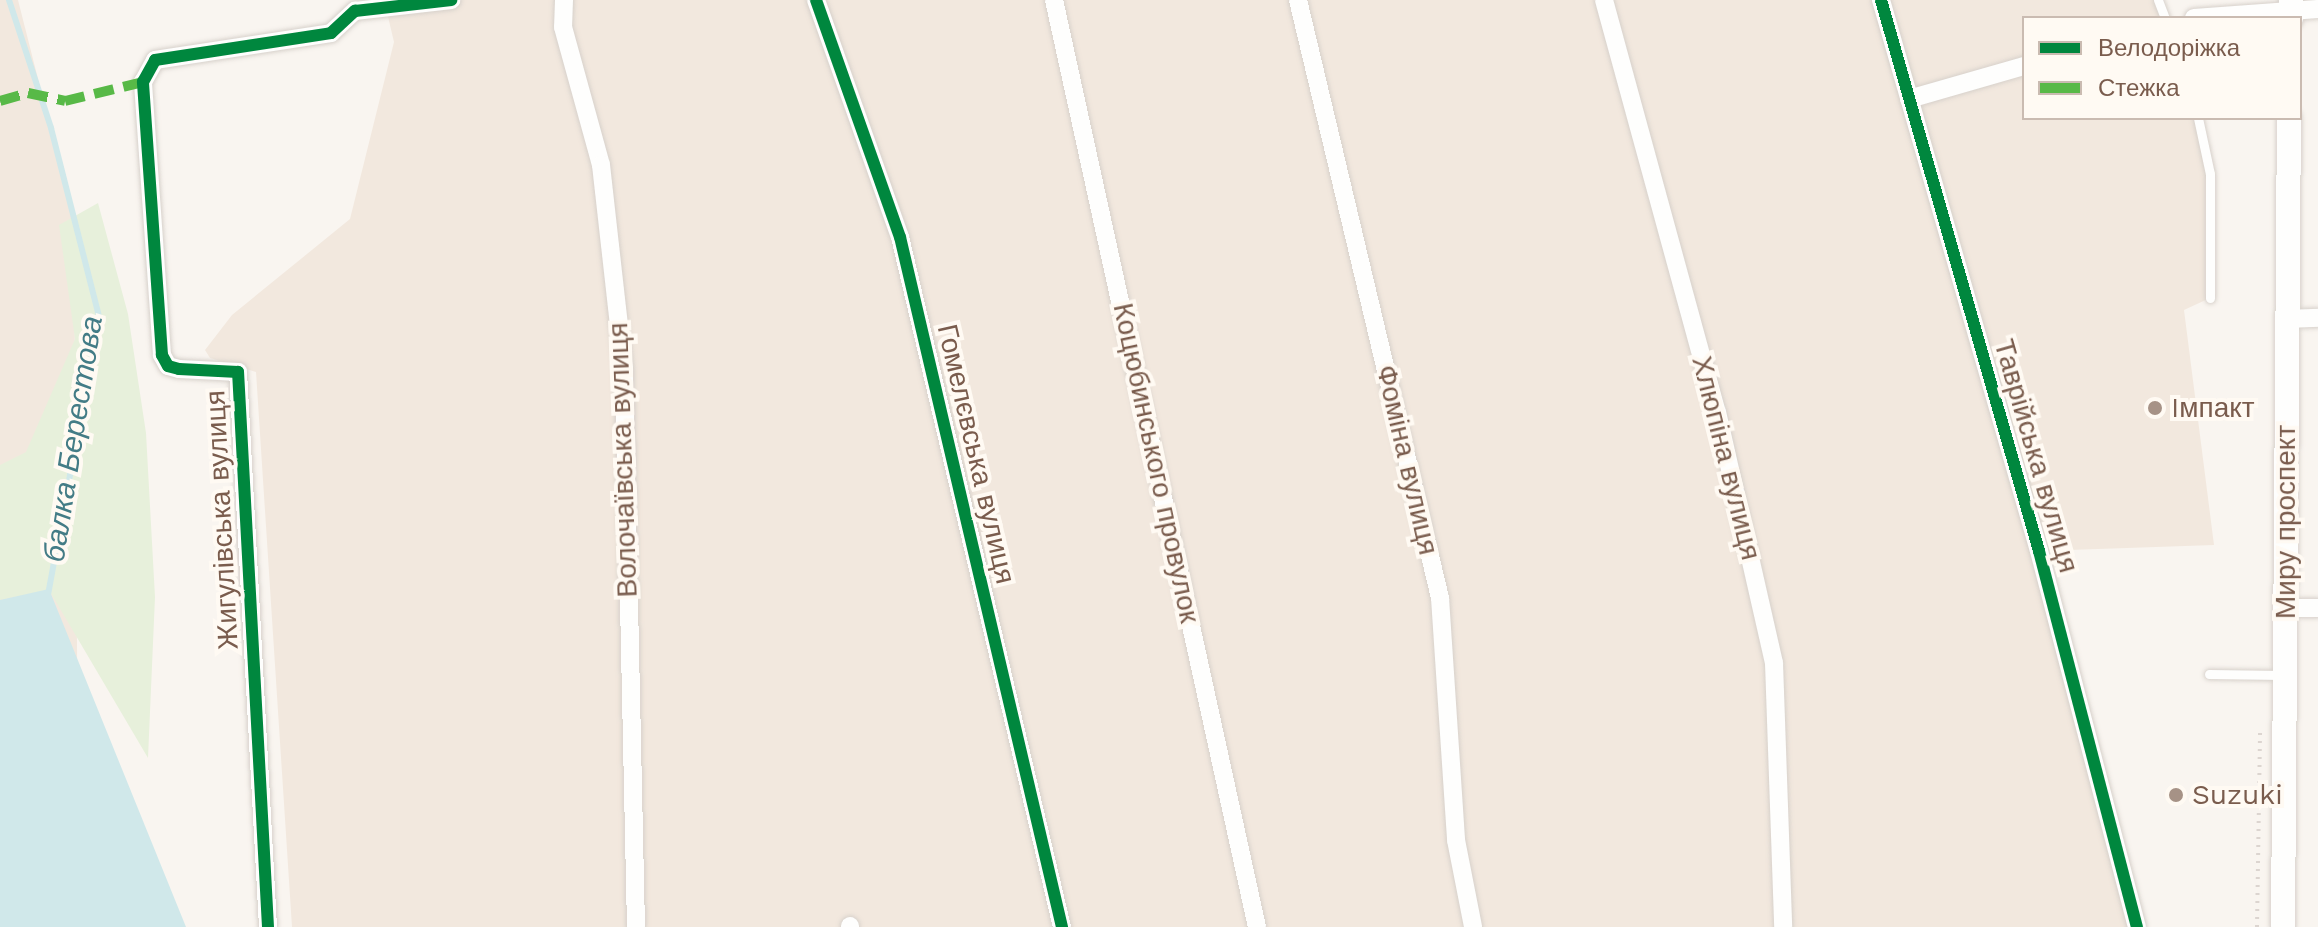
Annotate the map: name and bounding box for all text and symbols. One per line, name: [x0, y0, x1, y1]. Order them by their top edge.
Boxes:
legend: [2022, 16, 2302, 120]
text: Велодоріжка: [2098, 34, 2240, 62]
text: Стежка: [2098, 74, 2180, 102]
street label: Коцюбинського провулок: [1106, 300, 1206, 626]
water label: балка Берестова: [36, 314, 110, 564]
street label: Гомелєвська вулиця: [930, 321, 1022, 587]
street label: Волочаївська вулиця: [601, 322, 645, 598]
street label: Таврійська вулиця: [1987, 335, 2085, 577]
street label: Хлюпіна вулиця: [1684, 353, 1768, 563]
street label: Фоміна вулиця: [1369, 362, 1445, 558]
street label: Жигулівська вулиця: [198, 389, 246, 651]
place label: Iмпакт: [2171, 391, 2255, 425]
marker: Iмпакт: [2146, 399, 2164, 417]
street label: Миру проспект: [2269, 425, 2303, 619]
place label: Suzuki: [2192, 778, 2283, 812]
marker: Suzuki: [2167, 786, 2185, 804]

